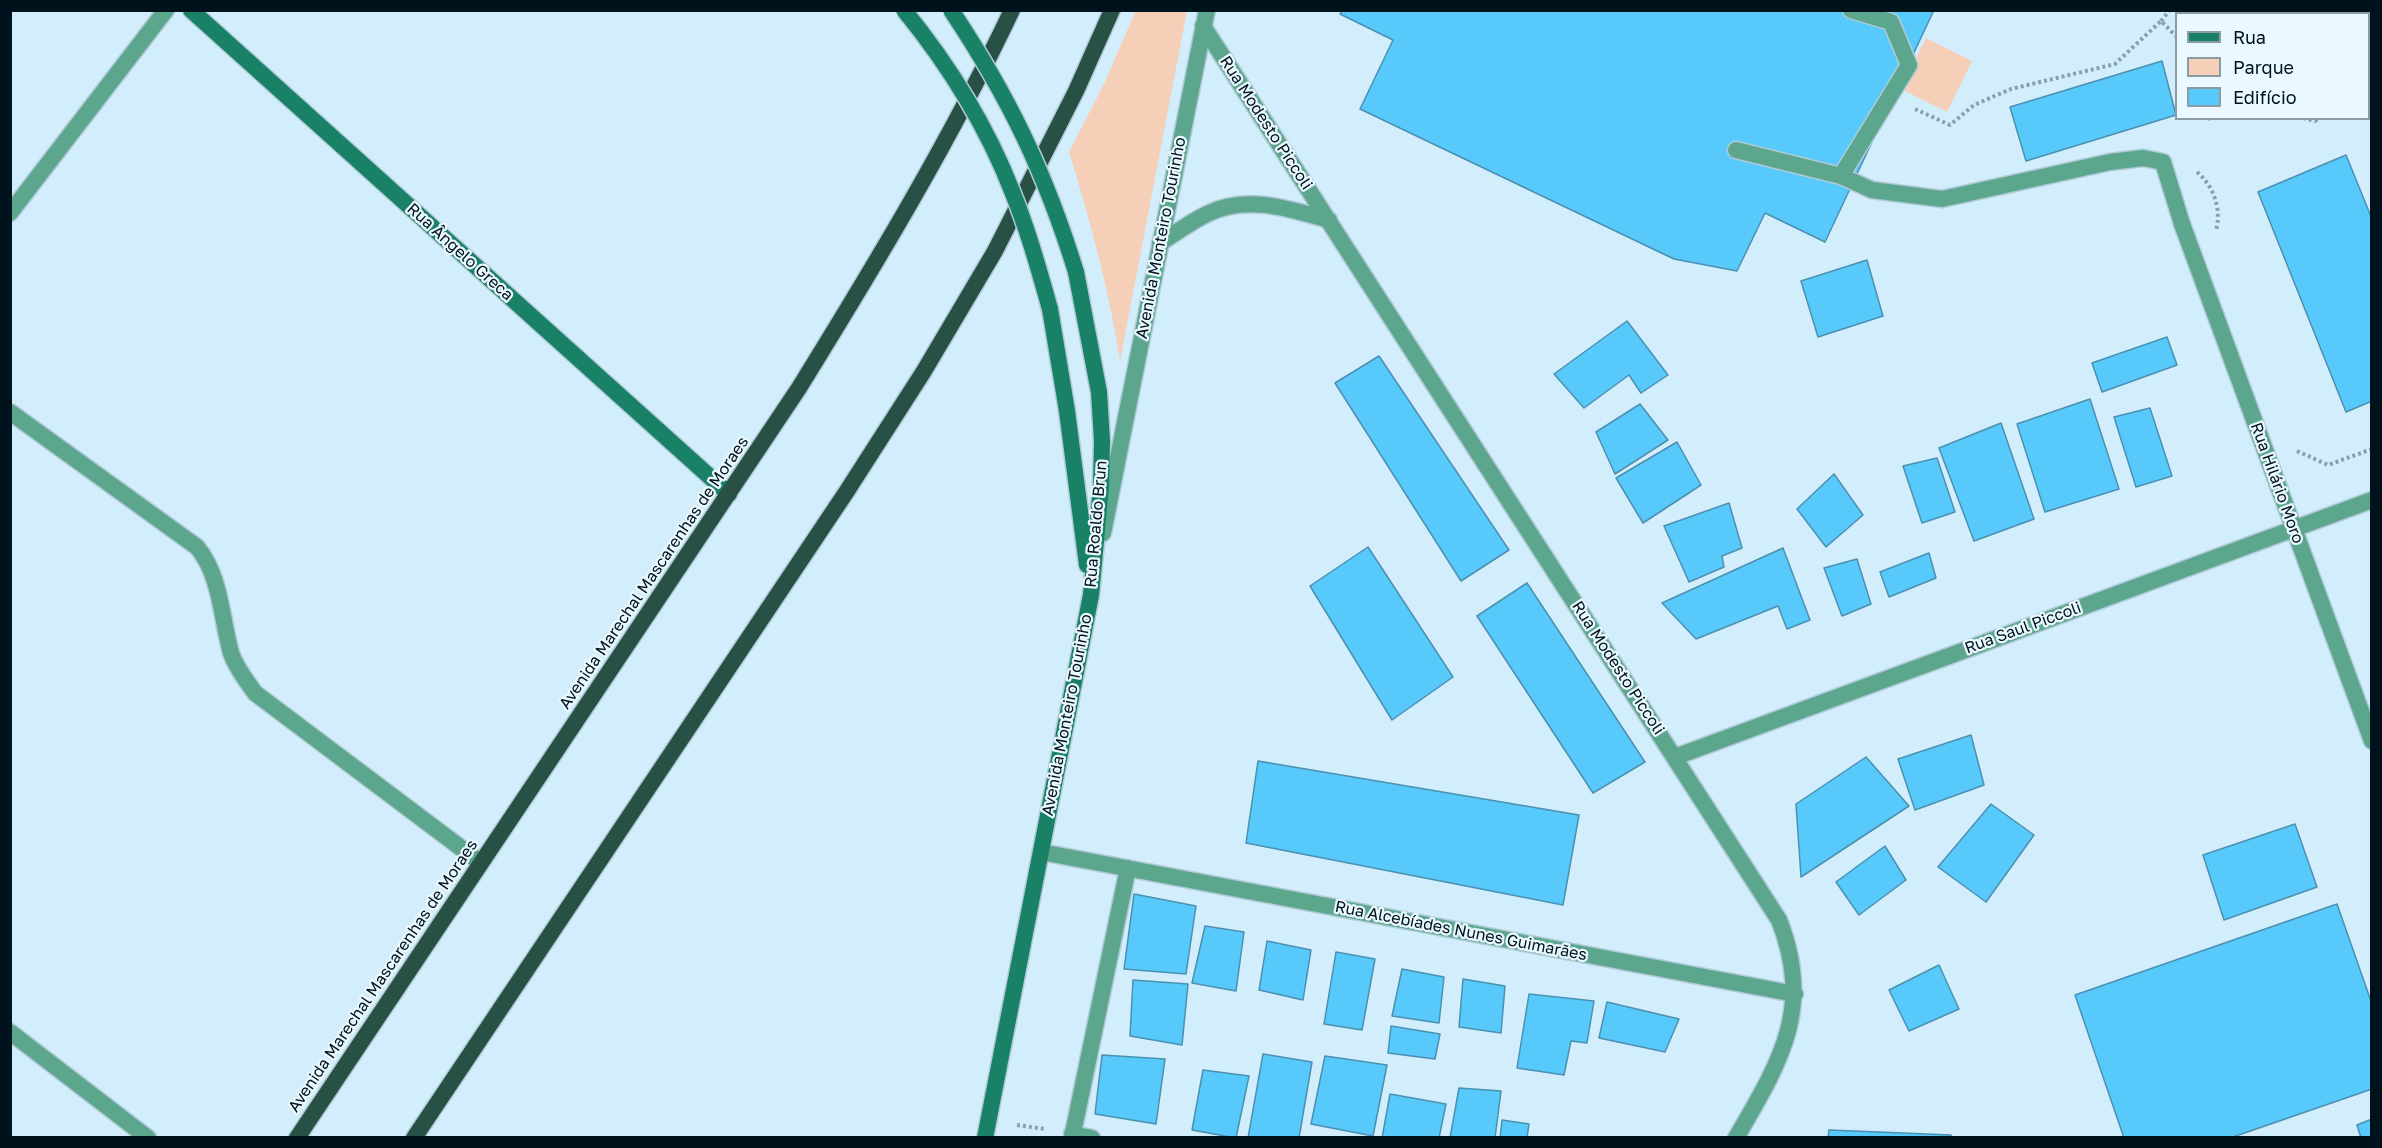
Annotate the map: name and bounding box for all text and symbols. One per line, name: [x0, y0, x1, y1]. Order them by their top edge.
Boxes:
legend: [2175, 12, 2370, 120]
text: Rua: [2233, 26, 2266, 48]
street label: Rua Modesto Piccoli: [1216, 53, 1316, 193]
text: Parque: [2233, 56, 2294, 78]
text: Edifício: [2233, 86, 2297, 108]
street label: Avenida Monteiro Tourinho: [1132, 136, 1190, 340]
street label: Rua Ângelo Greca: [403, 199, 517, 305]
street label: Rua Hilário Moro: [2246, 420, 2308, 546]
street label: Avenida Marechal Mascarenhas de Moraes: [555, 433, 753, 713]
street label: Rua Roaldo Brun: [1081, 460, 1111, 588]
street label: Rua Modesto Piccoli: [1568, 598, 1668, 738]
street label: Rua Saul Piccoli: [1962, 598, 2084, 658]
street label: Avenida Monteiro Tourinho: [1038, 613, 1096, 817]
street label: Avenida Marechal Mascarenhas de Moraes: [284, 836, 482, 1116]
street label: Rua Alcebíades Nunes Guimarães: [1333, 897, 1589, 965]

